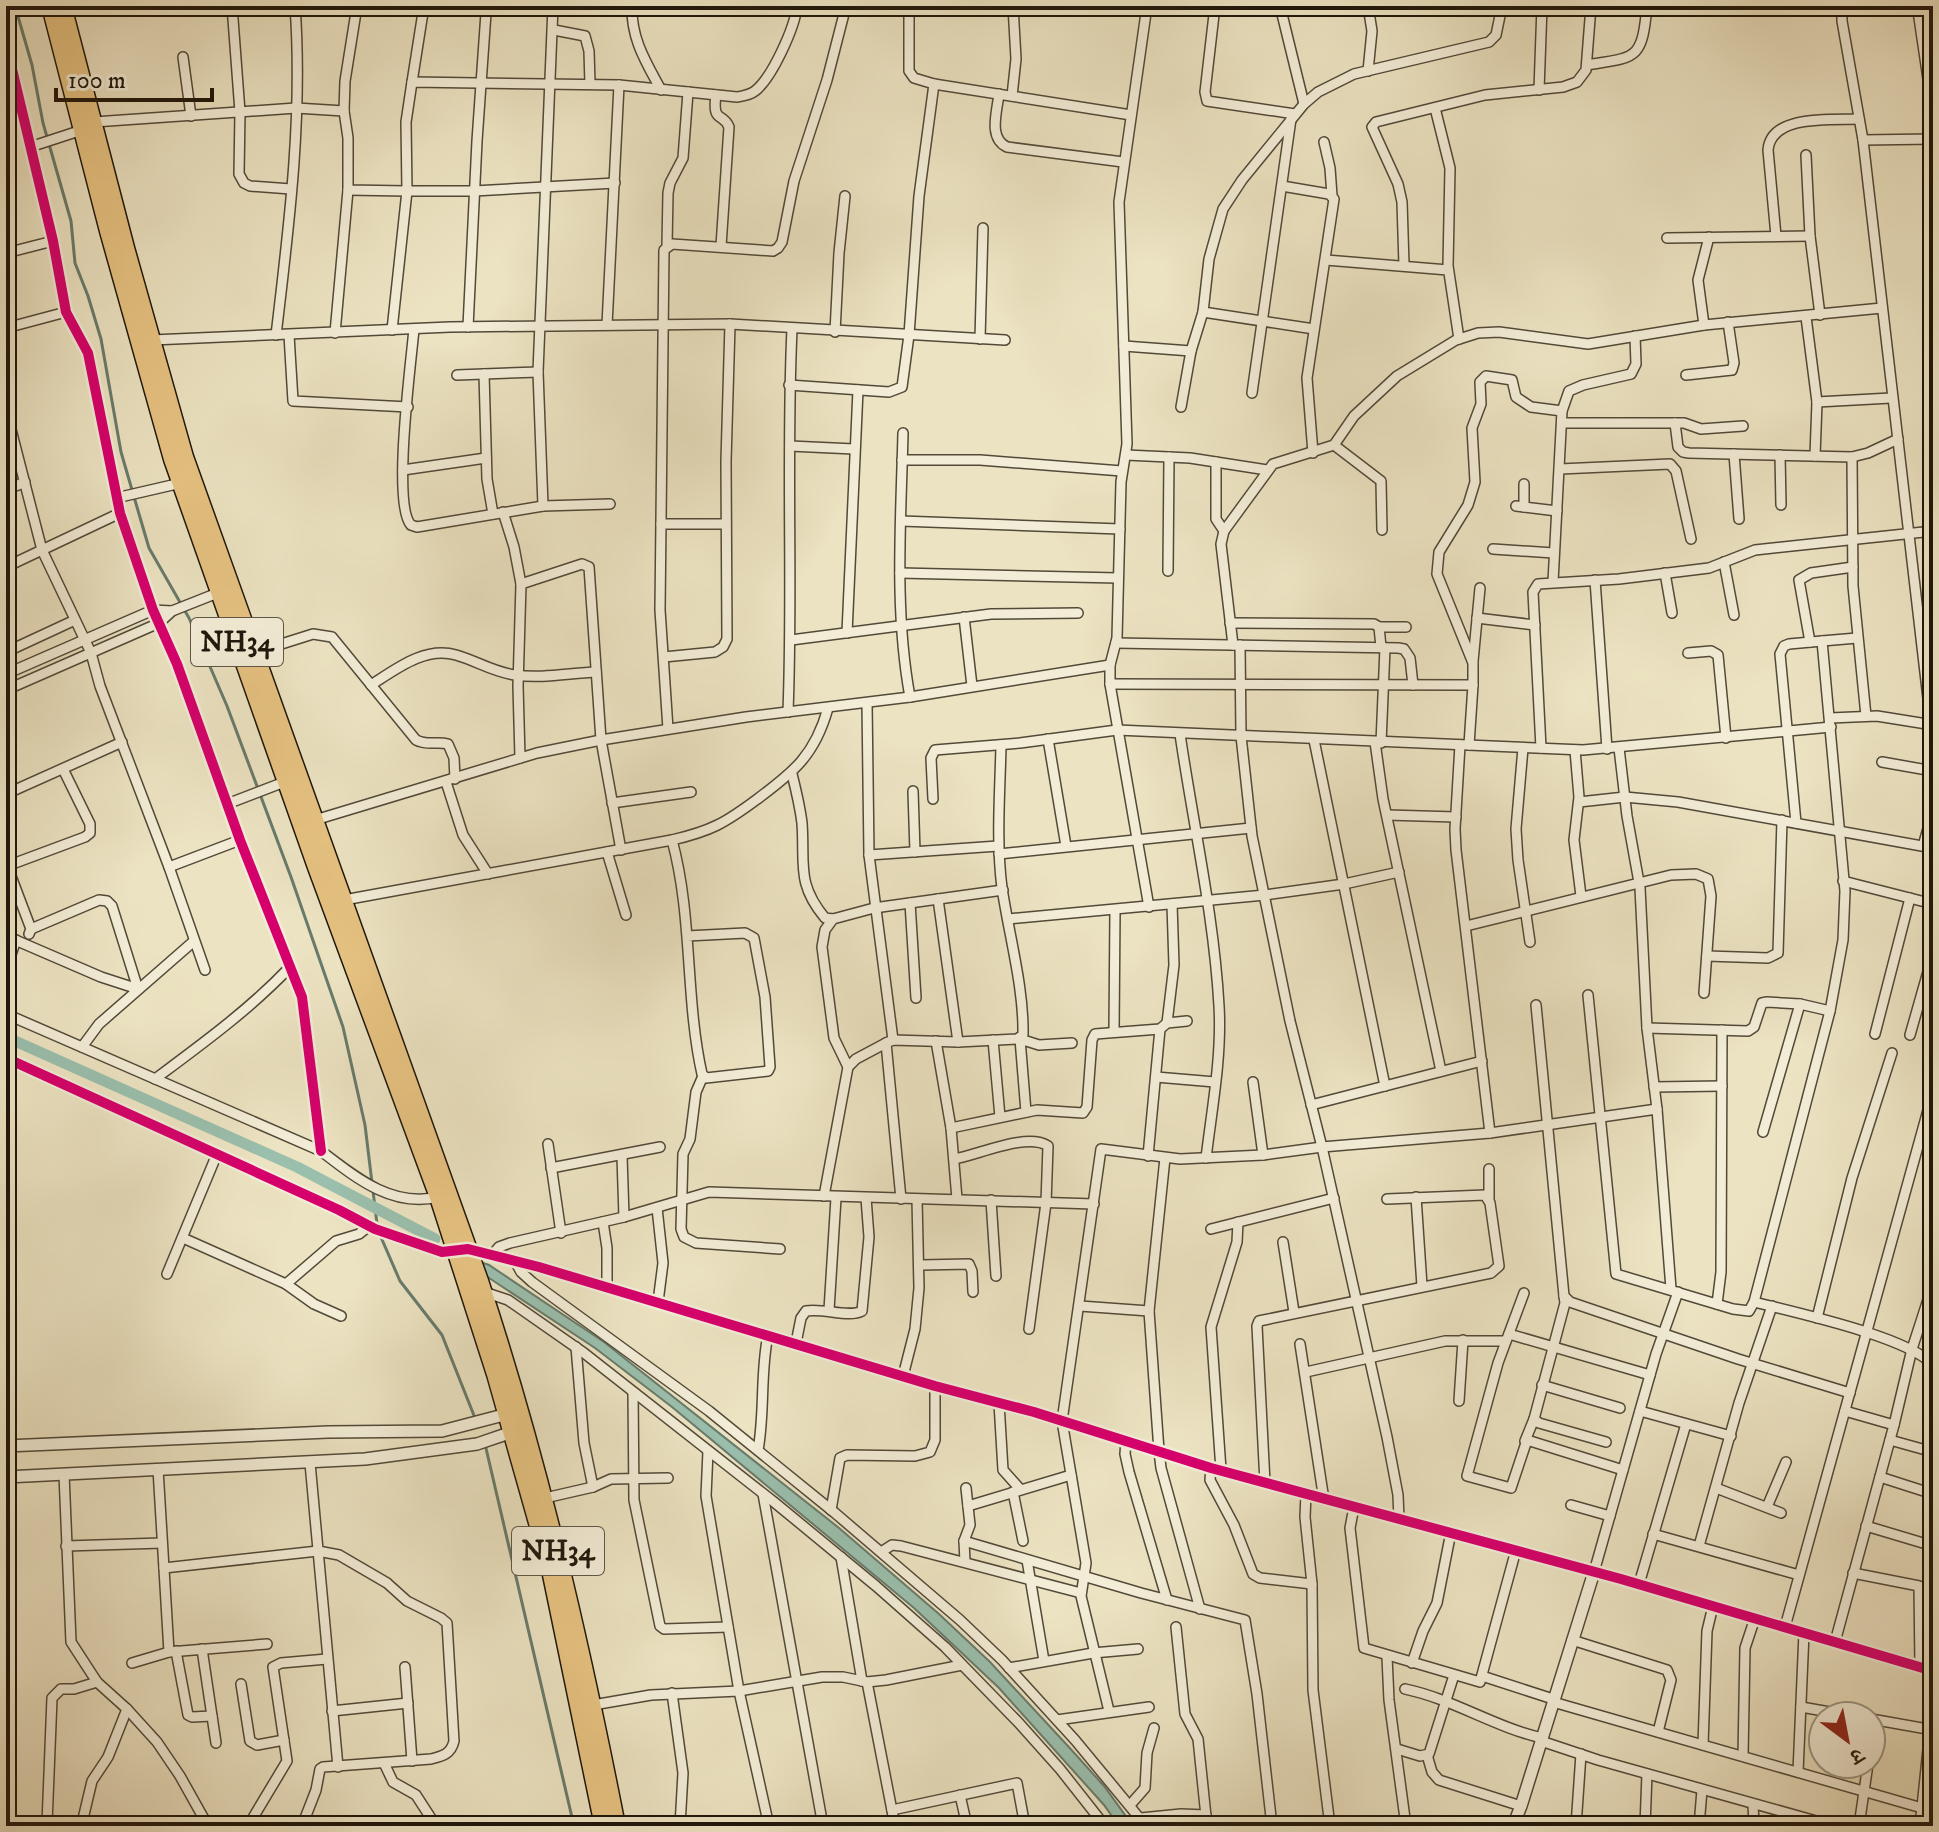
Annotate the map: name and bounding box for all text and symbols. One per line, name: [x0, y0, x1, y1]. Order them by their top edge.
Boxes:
scale bar: [56, 52, 212, 102]
text: 100 m: [68, 66, 126, 96]
road number: NH34: [191, 618, 283, 666]
road number: NH34: [512, 1527, 604, 1575]
north arrow: [1807, 1700, 1887, 1780]
text: उ: [1843, 1740, 1870, 1771]

